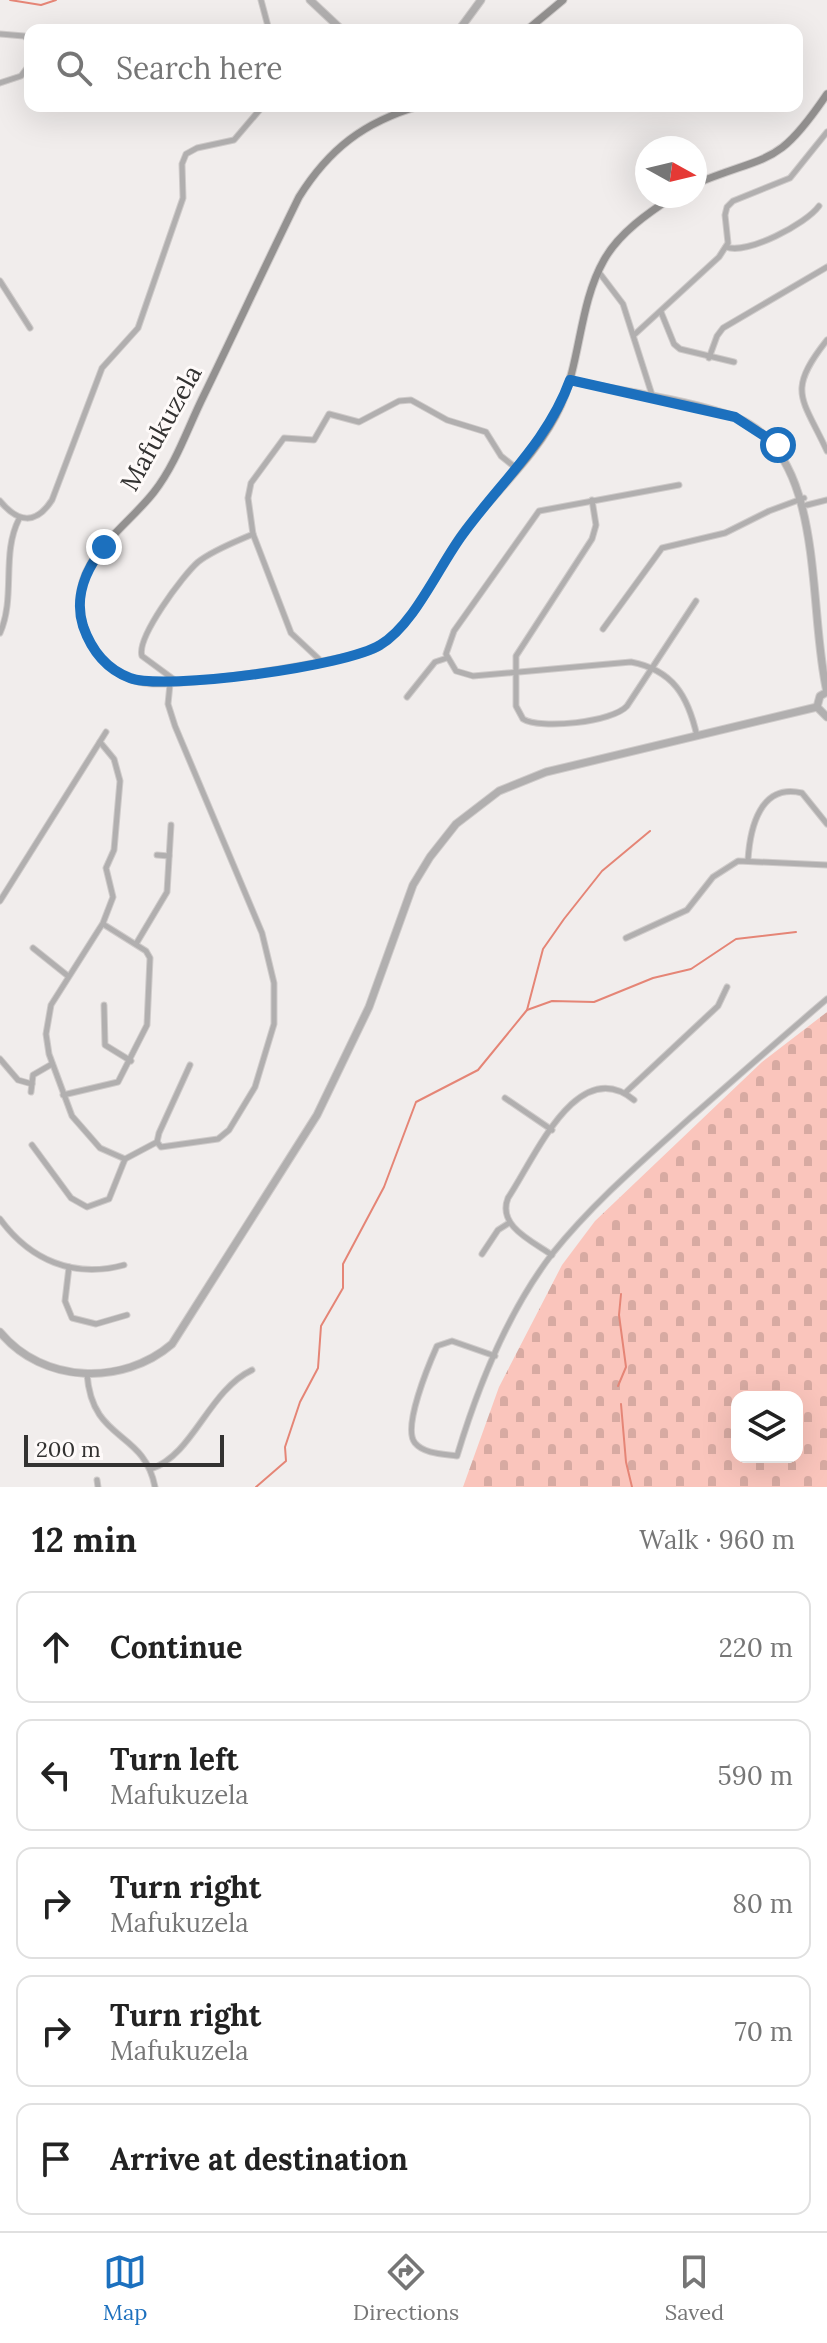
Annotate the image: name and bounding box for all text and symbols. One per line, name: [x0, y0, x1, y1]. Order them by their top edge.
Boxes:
search box: [24, 24, 803, 112]
icon: search: [52, 46, 96, 90]
text: Search here: [116, 49, 283, 87]
north arrow: [635, 136, 707, 208]
street label: Mafukuzela: [112, 359, 209, 496]
route start: [760, 427, 796, 463]
route end: [86, 529, 122, 565]
map controls: [731, 1391, 803, 1463]
button: layers: [731, 1391, 803, 1463]
scale bar: [24, 1431, 224, 1467]
text: 200 m: [36, 1435, 101, 1463]
text: 12 min: [32, 1518, 137, 1561]
text: Walk · 960 m: [639, 1523, 795, 1556]
icon: ahead: [34, 1625, 78, 1669]
text: Continue: [110, 1628, 242, 1666]
text: 220 m: [719, 1631, 793, 1664]
text: Turn left: [110, 1740, 238, 1778]
icon: left: [34, 1753, 78, 1797]
text: 590 m: [718, 1759, 793, 1792]
text: Mafukuzela: [110, 1778, 249, 1811]
text: Turn right: [110, 1868, 261, 1906]
icon: right: [34, 1881, 78, 1925]
text: 80 m: [732, 1887, 793, 1920]
text: Mafukuzela: [110, 1906, 249, 1939]
text: Turn right: [110, 1996, 261, 2034]
icon: right: [34, 2009, 78, 2053]
text: 70 m: [735, 2015, 793, 2048]
text: Mafukuzela: [110, 2034, 249, 2067]
icon: arrive: [34, 2137, 78, 2181]
text: Arrive at destination: [110, 2140, 408, 2178]
tab: Map: [103, 2250, 147, 2326]
tab: Directions: [353, 2250, 459, 2326]
tab: Saved: [665, 2250, 724, 2326]

